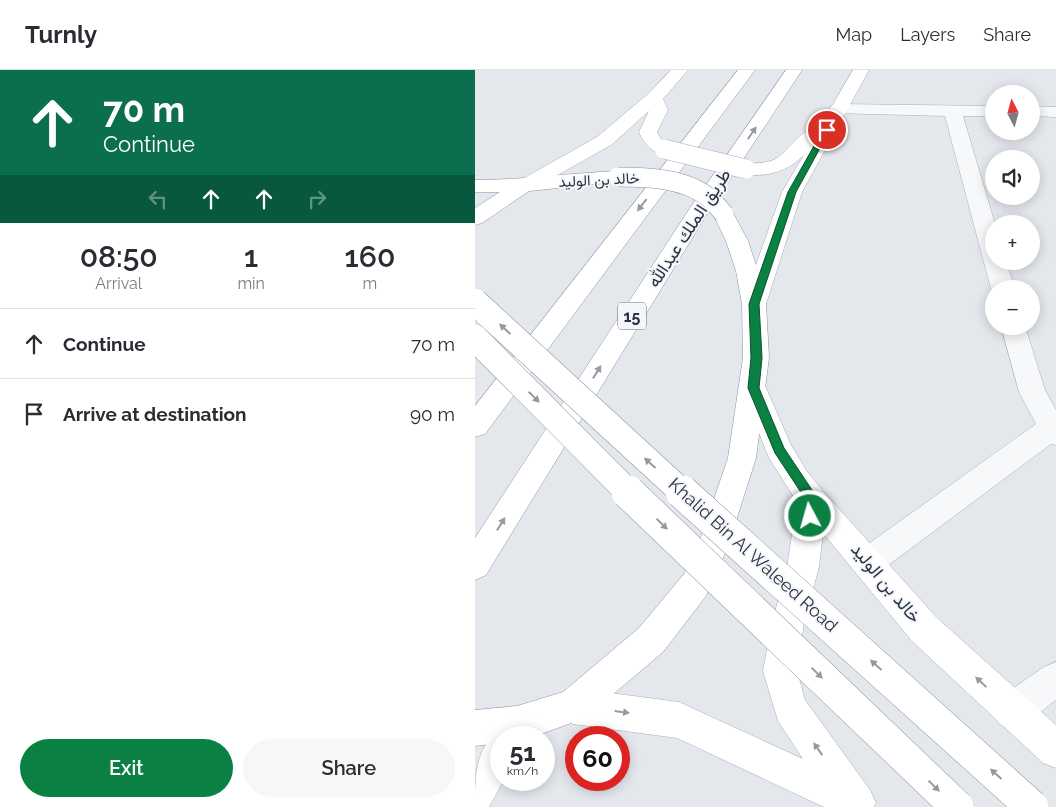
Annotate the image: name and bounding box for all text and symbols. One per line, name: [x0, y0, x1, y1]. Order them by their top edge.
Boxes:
text: Turnly: [25, 20, 97, 49]
text: Map: [836, 24, 872, 45]
text: Layers: [900, 24, 955, 45]
text: Share: [983, 24, 1031, 45]
north arrow: [985, 85, 1040, 140]
map controls: [985, 85, 1040, 335]
text: 70 m: [103, 89, 185, 130]
icon: ahead: [20, 90, 85, 155]
pin: [806, 109, 848, 151]
icon: arrive: [813, 116, 841, 144]
one-way arrow: [747, 126, 757, 139]
text: Continue: [103, 131, 195, 157]
button: sound: [985, 150, 1040, 205]
street label: طريق الملك عبدالله: [642, 165, 736, 291]
street label: خالد بن الوليد: [558, 169, 640, 192]
icon: left: [144, 185, 172, 213]
icon: ahead: [197, 185, 225, 213]
icon: ahead: [250, 185, 278, 213]
icon: right: [303, 185, 331, 213]
one-way arrow: [637, 198, 648, 211]
button: +: [985, 215, 1040, 270]
text: 08:50: [80, 239, 158, 274]
text: 1: [244, 239, 258, 274]
text: 160: [345, 239, 395, 274]
text: Arrival: [95, 274, 142, 293]
text: min: [237, 274, 265, 293]
text: m: [363, 274, 377, 293]
button: −: [985, 280, 1040, 335]
road number: 15: [618, 302, 646, 330]
one-way arrow: [499, 323, 511, 335]
icon: ahead: [20, 330, 48, 358]
text: Continue: [63, 333, 146, 355]
text: 70 m: [411, 333, 455, 355]
one-way arrow: [592, 365, 602, 378]
one-way arrow: [528, 391, 540, 403]
icon: arrive: [20, 400, 48, 428]
text: Arrive at destination: [63, 403, 247, 425]
text: 90 m: [410, 403, 455, 425]
one-way arrow: [645, 457, 657, 469]
street label: Khalid Bin Al Waleed Road: [665, 473, 842, 636]
position arrow: [783, 489, 835, 541]
one-way arrow: [496, 517, 506, 531]
one-way arrow: [656, 518, 668, 530]
street label: خالد بن الوليد: [846, 539, 926, 627]
one-way arrow: [869, 659, 882, 670]
one-way arrow: [811, 667, 823, 679]
one-way arrow: [975, 676, 987, 688]
one-way arrow: [614, 708, 630, 716]
speed limit sign: 60: [565, 726, 630, 791]
text: 51: [509, 737, 536, 767]
button: Exit: [20, 739, 233, 797]
button: Share: [243, 739, 455, 797]
one-way arrow: [813, 742, 823, 755]
text: km/h: [507, 764, 538, 778]
one-way arrow: [990, 768, 1002, 780]
one-way arrow: [928, 780, 940, 792]

